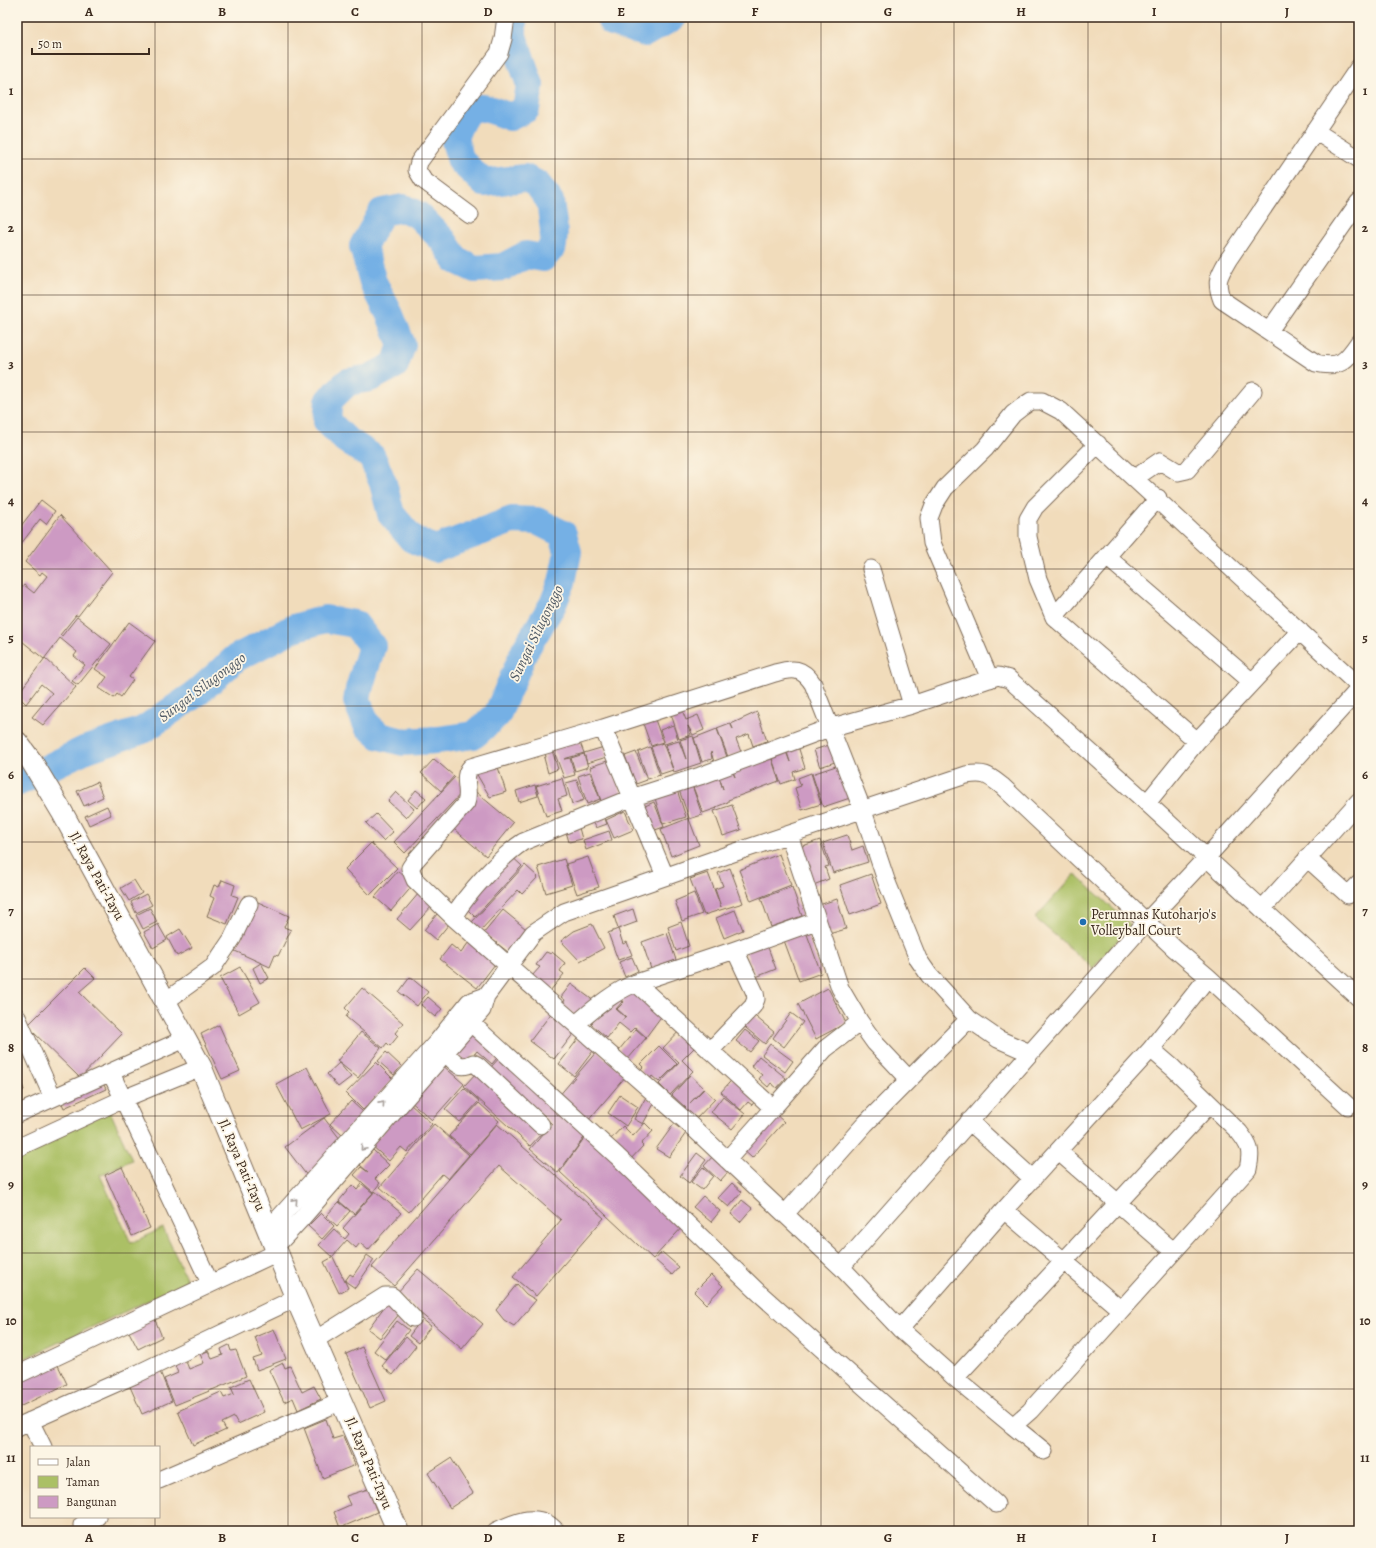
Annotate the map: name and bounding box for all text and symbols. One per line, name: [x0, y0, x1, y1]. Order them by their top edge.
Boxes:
text: A: [84, 3, 94, 20]
text: B: [218, 3, 226, 20]
text: C: [351, 3, 359, 20]
text: D: [483, 3, 493, 20]
text: E: [617, 3, 625, 20]
text: F: [752, 3, 759, 20]
text: G: [884, 3, 892, 20]
text: H: [1016, 3, 1026, 20]
text: I: [1152, 3, 1157, 20]
text: J: [1285, 3, 1289, 20]
scale bar: [32, 30, 149, 56]
text: 50 m: [38, 36, 62, 52]
text: 1: [9, 82, 14, 99]
text: 1: [1363, 82, 1368, 99]
text: 2: [8, 219, 15, 236]
text: 2: [1362, 219, 1369, 236]
text: 3: [8, 355, 14, 372]
text: 3: [1362, 355, 1368, 372]
text: 4: [8, 492, 14, 509]
text: 4: [1362, 492, 1368, 509]
water label: Sungai Silugonggo: [504, 582, 568, 684]
text: 5: [8, 629, 14, 646]
text: 5: [1362, 629, 1368, 646]
water label: Sungai Silugonggo: [154, 648, 250, 726]
text: 6: [8, 766, 14, 783]
text: 6: [1362, 766, 1368, 783]
street label: Jl. Raya Pati-Tayu: [65, 828, 129, 924]
text: 7: [8, 902, 14, 919]
text: 7: [1362, 902, 1368, 919]
place label: Perumnas Kutoharjo's Volleyball Court: [1090, 905, 1216, 940]
marker: Perumnas Kutoharjo's Volleyball Court: [1078, 917, 1088, 927]
text: 8: [8, 1039, 14, 1056]
text: 8: [1362, 1039, 1368, 1056]
one-way arrow: [377, 1101, 384, 1108]
street label: Jl. Raya Pati-Tayu: [214, 1116, 270, 1214]
one-way arrow: [360, 1144, 367, 1151]
text: 9: [8, 1176, 14, 1193]
text: 9: [1362, 1176, 1368, 1193]
one-way arrow: [291, 1198, 298, 1205]
text: 10: [5, 1312, 17, 1329]
text: 10: [1359, 1312, 1371, 1329]
street label: Jl. Raya Pati-Tayu: [341, 1414, 397, 1512]
legend: [30, 1446, 160, 1518]
text: 11: [6, 1449, 16, 1466]
text: 11: [1360, 1449, 1370, 1466]
text: Jalan: [66, 1454, 91, 1470]
text: Taman: [66, 1474, 100, 1490]
text: Bangunan: [66, 1494, 117, 1510]
text: A: [84, 1529, 94, 1546]
text: B: [218, 1529, 226, 1546]
text: C: [351, 1529, 359, 1546]
text: D: [483, 1529, 493, 1546]
text: E: [617, 1529, 625, 1546]
text: F: [752, 1529, 759, 1546]
text: G: [884, 1529, 892, 1546]
text: H: [1016, 1529, 1026, 1546]
text: I: [1152, 1529, 1157, 1546]
text: J: [1285, 1529, 1289, 1546]

